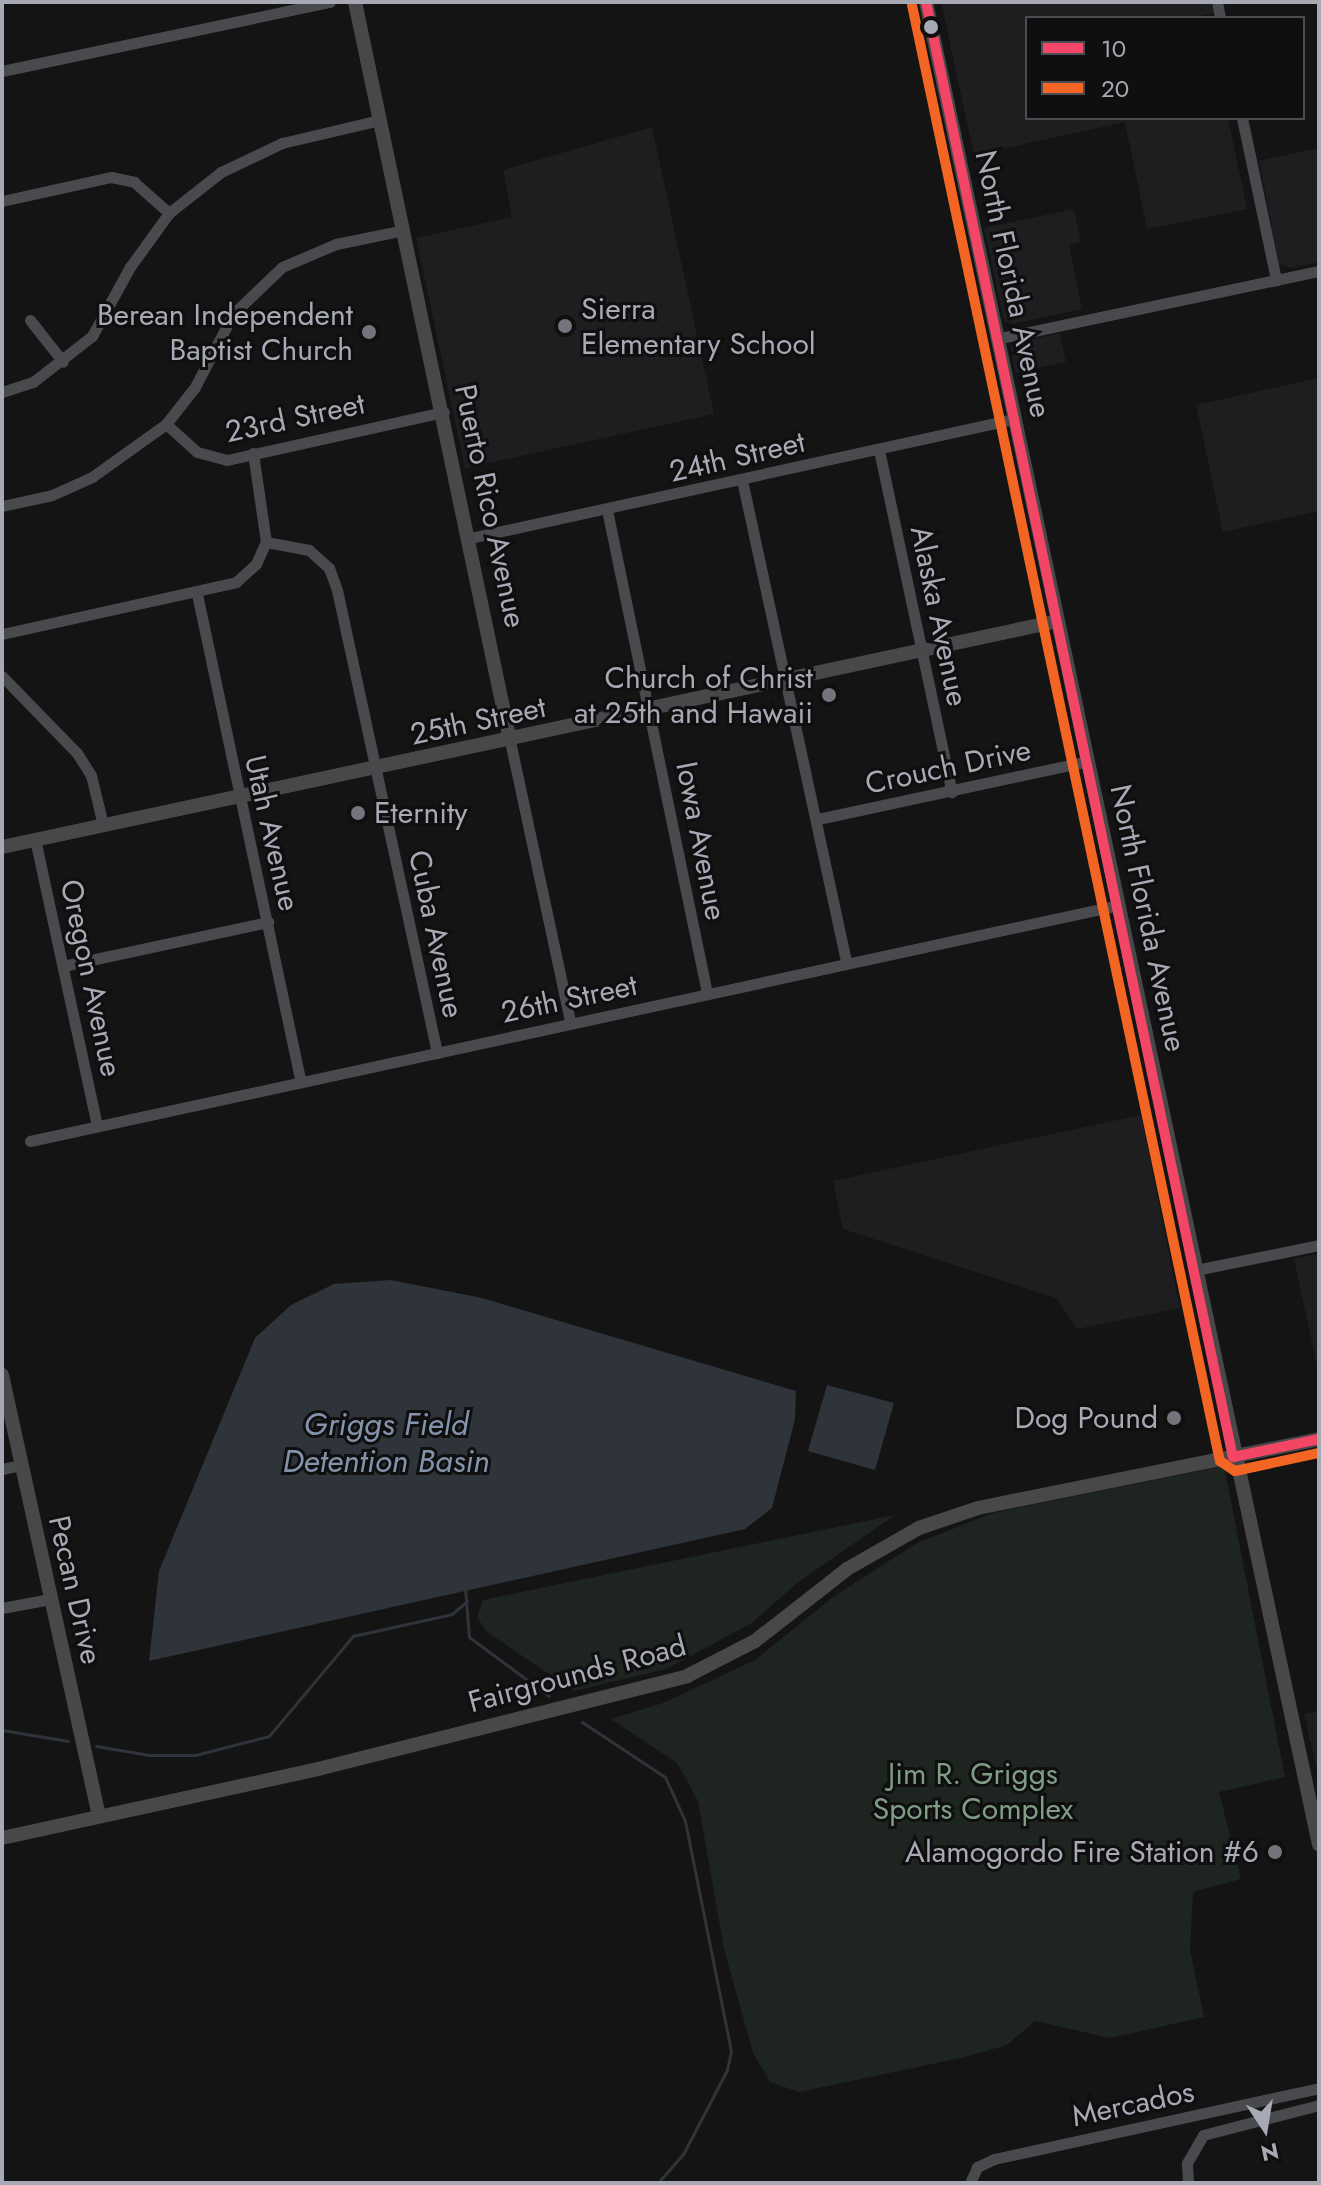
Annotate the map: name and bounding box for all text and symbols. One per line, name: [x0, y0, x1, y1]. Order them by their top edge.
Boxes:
legend: [1025, 16, 1305, 120]
unlabelled marker: [923, 19, 939, 35]
text: 10: [1101, 31, 1126, 66]
text: 20: [1101, 71, 1129, 106]
street label: North Florida Avenue: [967, 147, 1059, 421]
place label: Sierra Elementary School: [581, 291, 816, 362]
place label: Berean Independent Baptist Church: [97, 297, 353, 368]
marker: Sierra Elementary School: [556, 317, 574, 335]
marker: Berean Independent Baptist Church: [360, 323, 378, 341]
street label: Puerto Rico Avenue: [447, 381, 533, 631]
street label: 23rd Street: [222, 386, 368, 450]
street label: 24th Street: [666, 424, 808, 490]
street label: Alaska Avenue: [902, 523, 976, 709]
place label: Church of Christ at 25th and Hawaii: [574, 660, 813, 730]
marker: Church of Christ at 25th and Hawaii: [820, 686, 838, 704]
street label: 25th Street: [407, 689, 549, 753]
street label: Crouch Drive: [862, 732, 1034, 802]
street label: Utah Avenue: [237, 752, 307, 914]
street label: Iowa Avenue: [668, 759, 734, 923]
street label: North Florida Avenue: [1102, 781, 1194, 1055]
place label: Eternity: [374, 795, 467, 831]
marker: Eternity: [349, 804, 367, 822]
street label: Cuba Avenue: [401, 847, 471, 1021]
street label: Oregon Avenue: [53, 876, 129, 1080]
street label: 26th Street: [498, 967, 640, 1031]
place label: Dog Pound: [1015, 1400, 1158, 1436]
water label: Griggs Field Detention Basin: [282, 1406, 490, 1481]
marker: Dog Pound: [1165, 1409, 1183, 1427]
street label: Pecan Drive: [40, 1512, 110, 1668]
street label: Fairgrounds Road: [464, 1628, 690, 1720]
park label: Jim R. Griggs Sports Complex: [873, 1756, 1073, 1826]
place label: Alamogordo Fire Station #6: [905, 1834, 1259, 1870]
marker: Alamogordo Fire Station #6: [1266, 1843, 1284, 1861]
street label: Mercados: [1069, 2074, 1197, 2134]
north arrow: [1225, 2089, 1305, 2169]
text: N: [1258, 2135, 1282, 2170]

